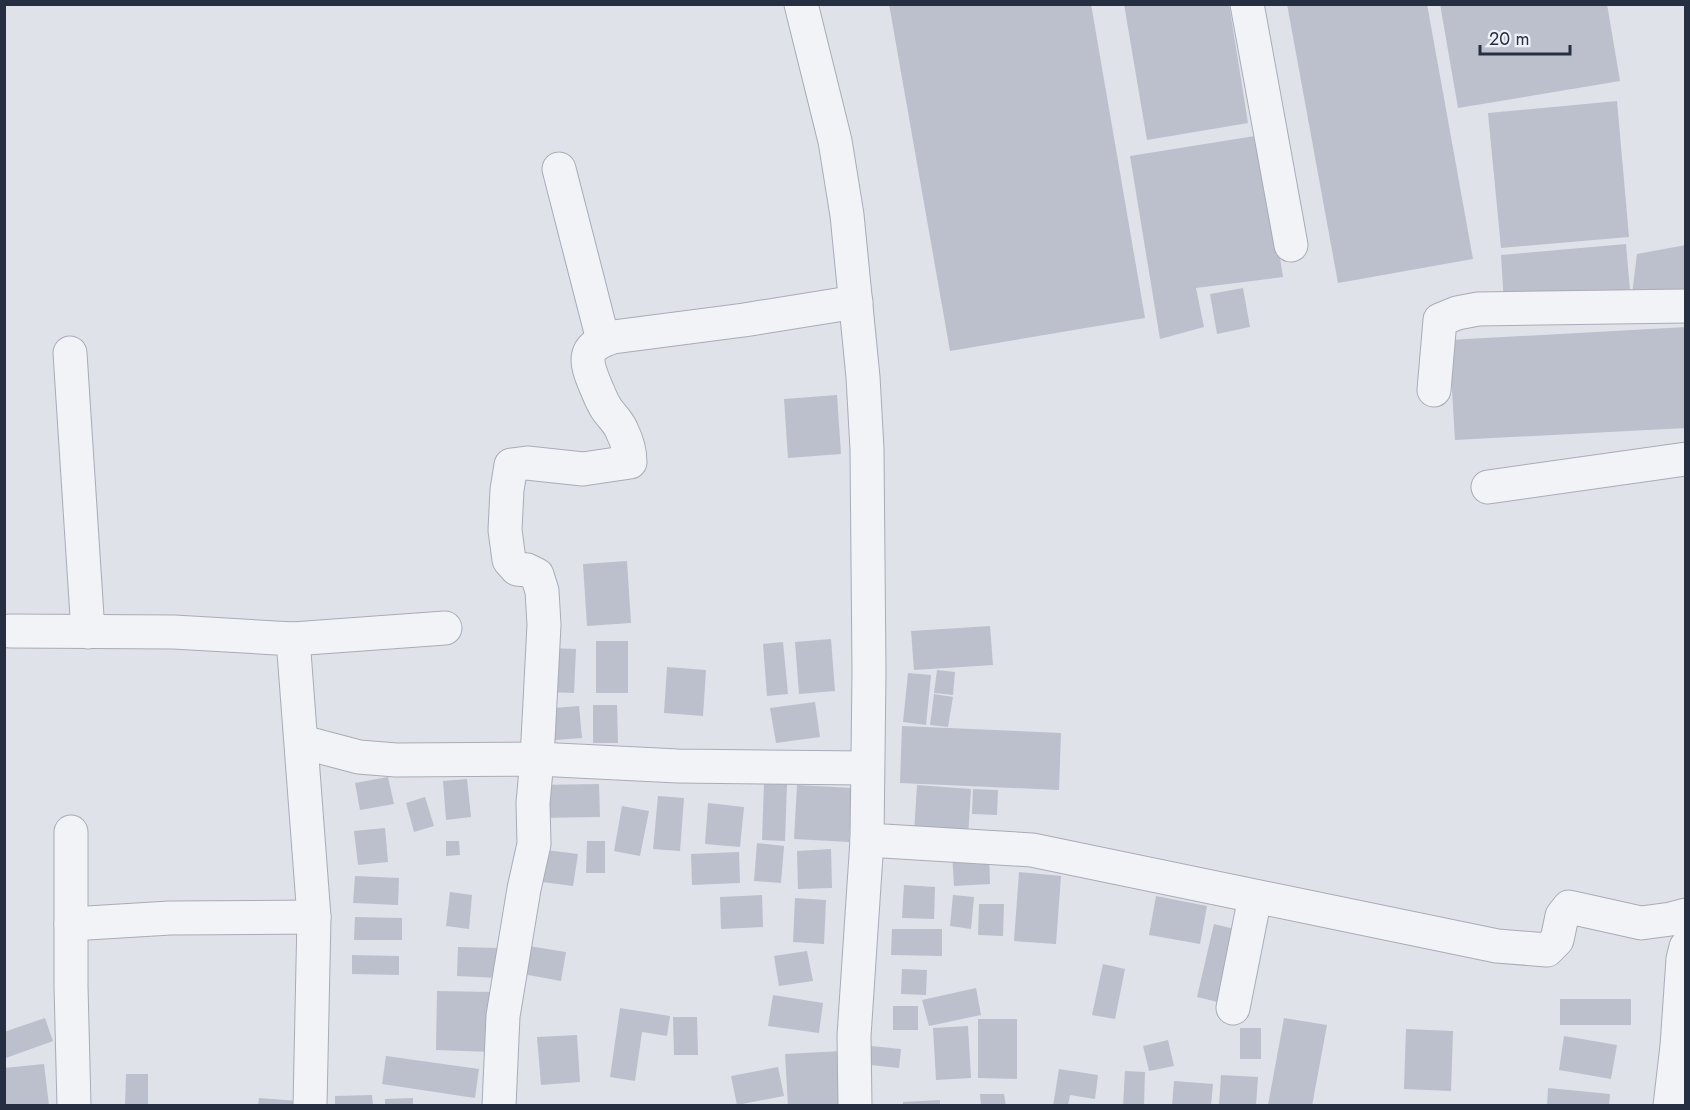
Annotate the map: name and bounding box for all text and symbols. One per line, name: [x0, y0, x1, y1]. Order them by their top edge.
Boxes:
scale bar: [1480, 18, 1570, 56]
text: 20 m: [1489, 26, 1529, 52]

